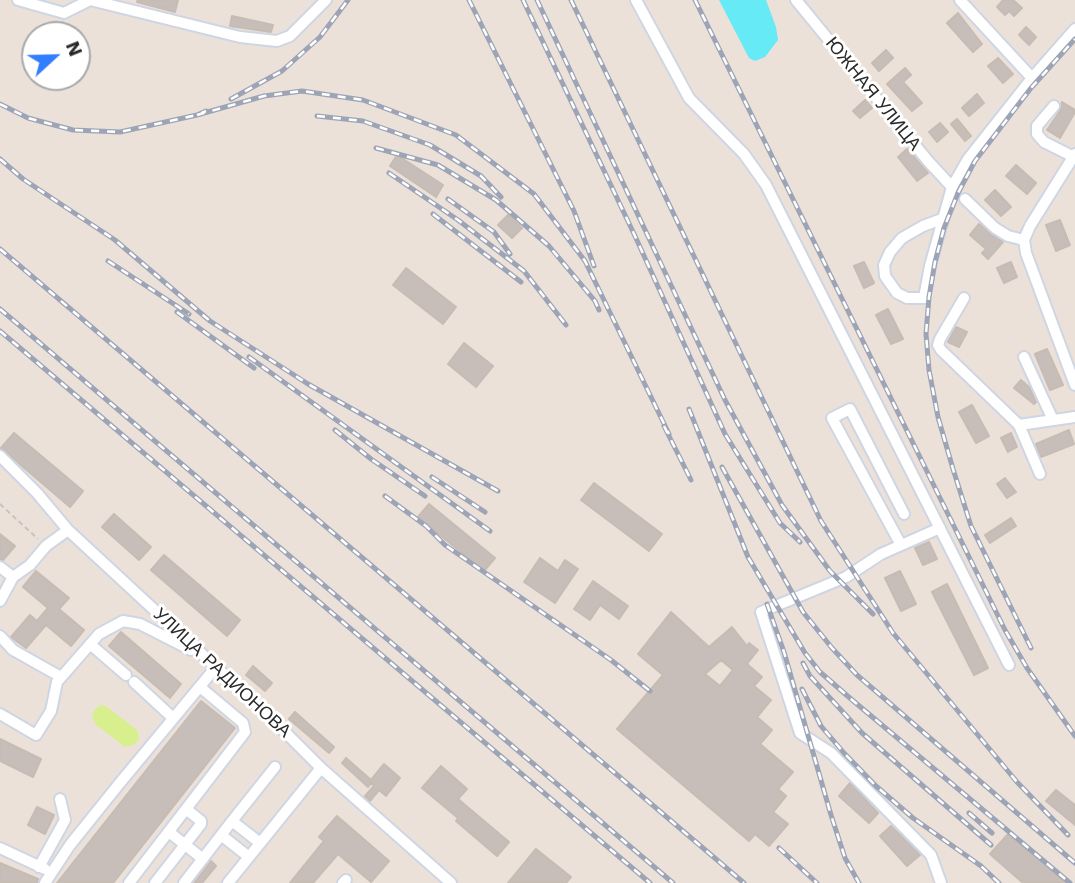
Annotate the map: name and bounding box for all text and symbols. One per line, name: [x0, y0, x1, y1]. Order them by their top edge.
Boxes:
north arrow: [21, 21, 91, 91]
street label: ЮЖНАЯ УЛИЦА: [821, 33, 925, 155]
text: N: [61, 38, 87, 60]
street label: УЛИЦА РАДИОНОВА: [149, 604, 295, 742]

